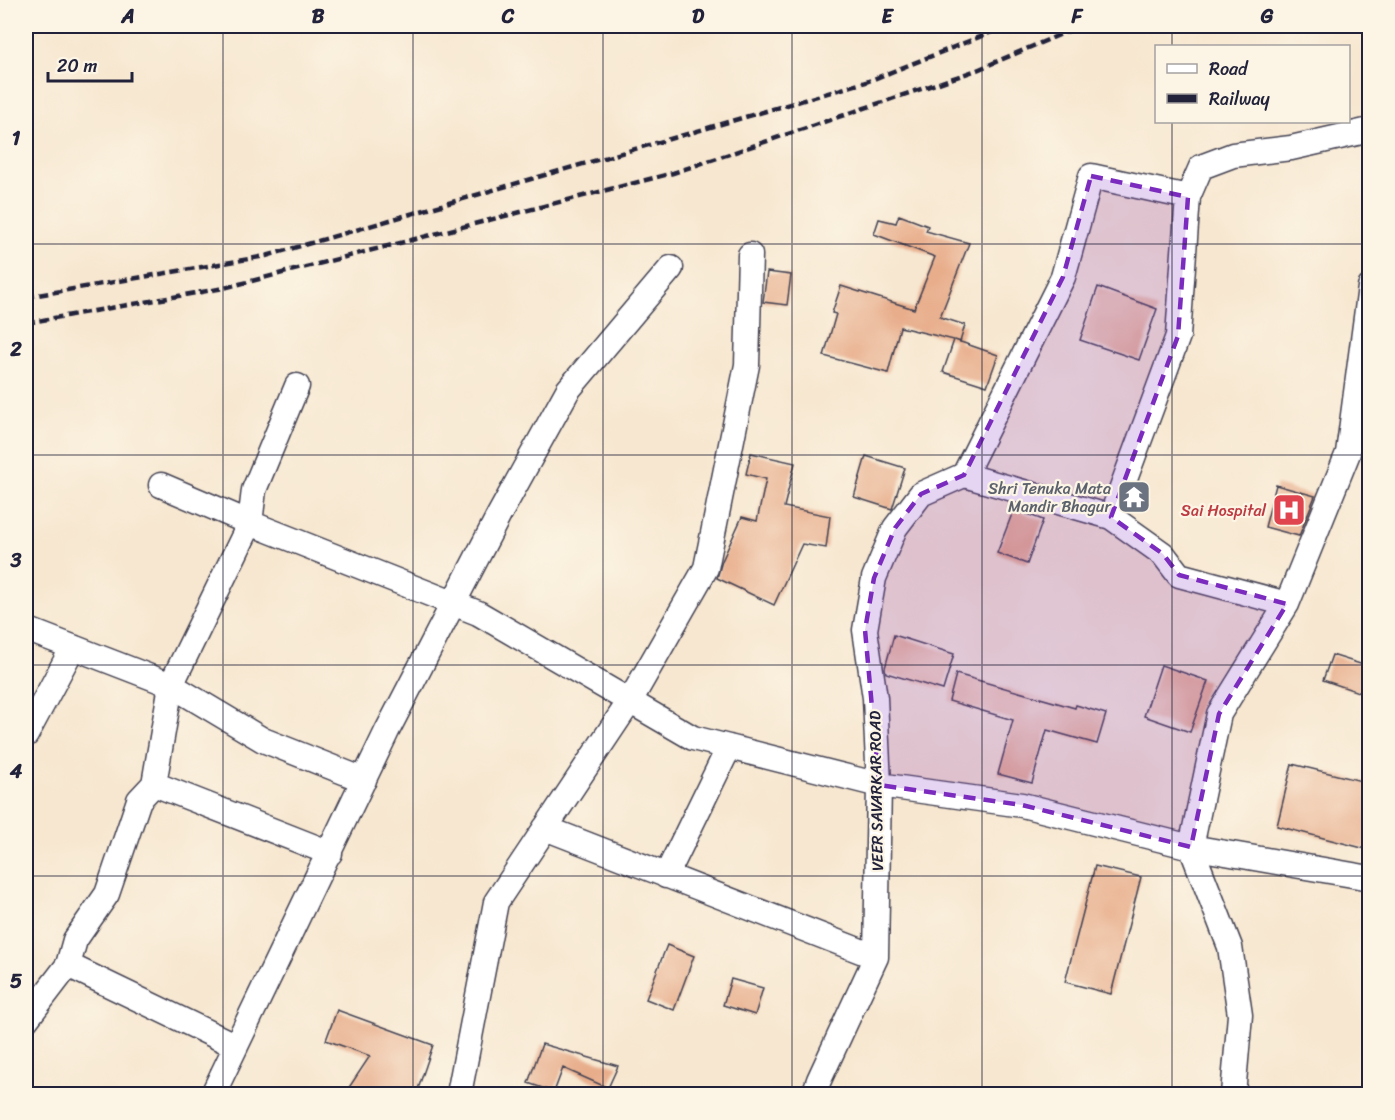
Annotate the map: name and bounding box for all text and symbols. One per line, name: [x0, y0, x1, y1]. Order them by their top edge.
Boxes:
text: A: [120, 0, 135, 34]
text: B: [312, 0, 325, 34]
text: C: [501, 0, 515, 34]
text: D: [692, 0, 705, 34]
text: E: [881, 0, 894, 34]
text: F: [1071, 0, 1084, 34]
text: G: [1260, 0, 1274, 34]
scale bar: [48, 45, 132, 83]
legend: [1155, 45, 1350, 123]
text: 20 m: [57, 50, 97, 82]
text: Road: [1209, 53, 1249, 85]
text: Railway: [1209, 83, 1271, 115]
text: 1: [12, 121, 21, 156]
text: 2: [9, 332, 22, 367]
place label: Shri Tenuka Mata Mandir Bhagur: [988, 474, 1112, 521]
temple icon: Shri Tenuka Mata Mandir Bhagur: [1116, 479, 1152, 515]
hospital icon: Sai Hospital: [1271, 492, 1307, 528]
place label: Sai Hospital: [1181, 496, 1266, 525]
text: 3: [10, 543, 22, 578]
street label: VEER SAVARKAR ROAD: [860, 710, 892, 871]
text: 4: [9, 754, 23, 789]
text: 5: [10, 964, 22, 999]

